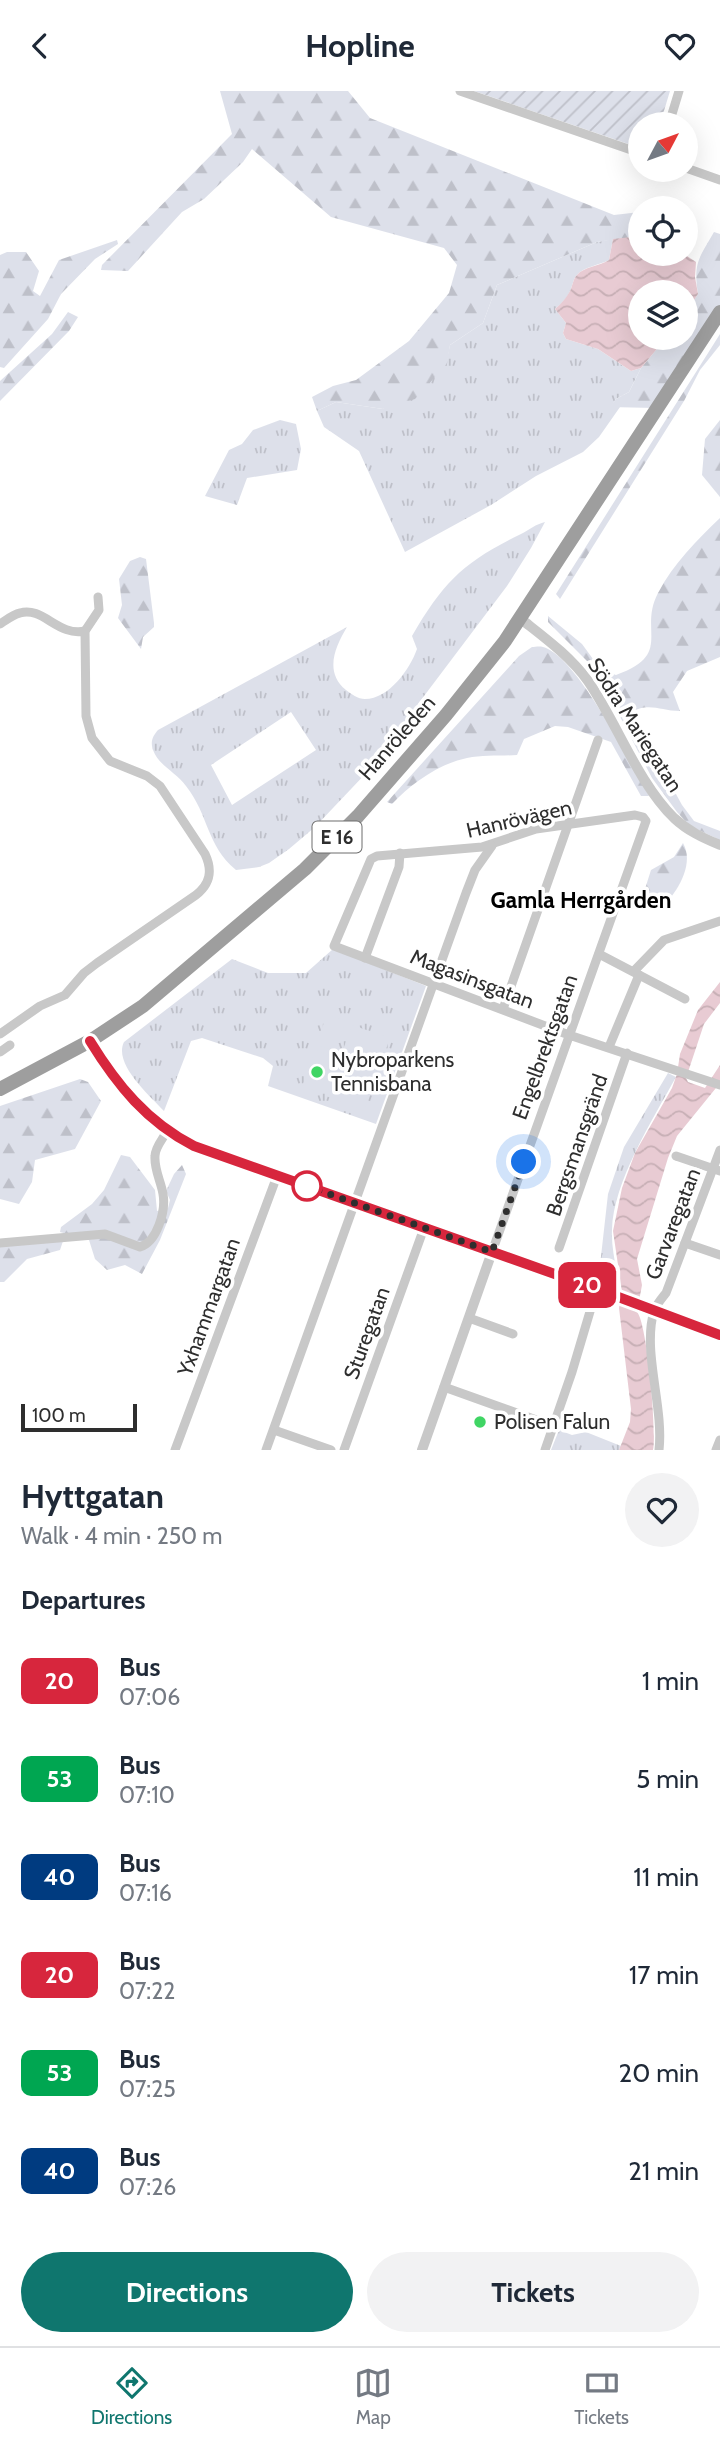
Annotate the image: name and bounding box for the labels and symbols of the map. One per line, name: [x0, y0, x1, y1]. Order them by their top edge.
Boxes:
north arrow: [628, 112, 698, 182]
street label: Södra Mariegatan: [583, 653, 688, 796]
street label: Hanröleden: [353, 690, 440, 785]
street label: Hanrövägen: [464, 794, 574, 843]
road number: E 16: [312, 821, 362, 853]
district label: Gamla Herrgården: [491, 886, 671, 914]
street label: Magasinsgatan: [407, 944, 538, 1014]
street label: Engelbrektsgatan: [507, 971, 582, 1123]
place label: Nybroparkens Tennisbana: [331, 1047, 455, 1096]
marker: Nybroparkens Tennisbana: [309, 1064, 325, 1080]
street label: Bergsmansgränd: [541, 1071, 612, 1219]
your location: [506, 1144, 541, 1179]
street label: Garvaregatan: [640, 1165, 705, 1283]
unlabelled marker: [292, 1171, 322, 1201]
street label: Yxhammargatan: [172, 1234, 245, 1380]
line badge: 20: [556, 1262, 618, 1308]
street label: Sturegatan: [338, 1283, 395, 1382]
scale bar: [21, 1401, 136, 1433]
place label: Polisen Falun: [494, 1409, 610, 1434]
marker: Polisen Falun: [472, 1414, 488, 1430]

